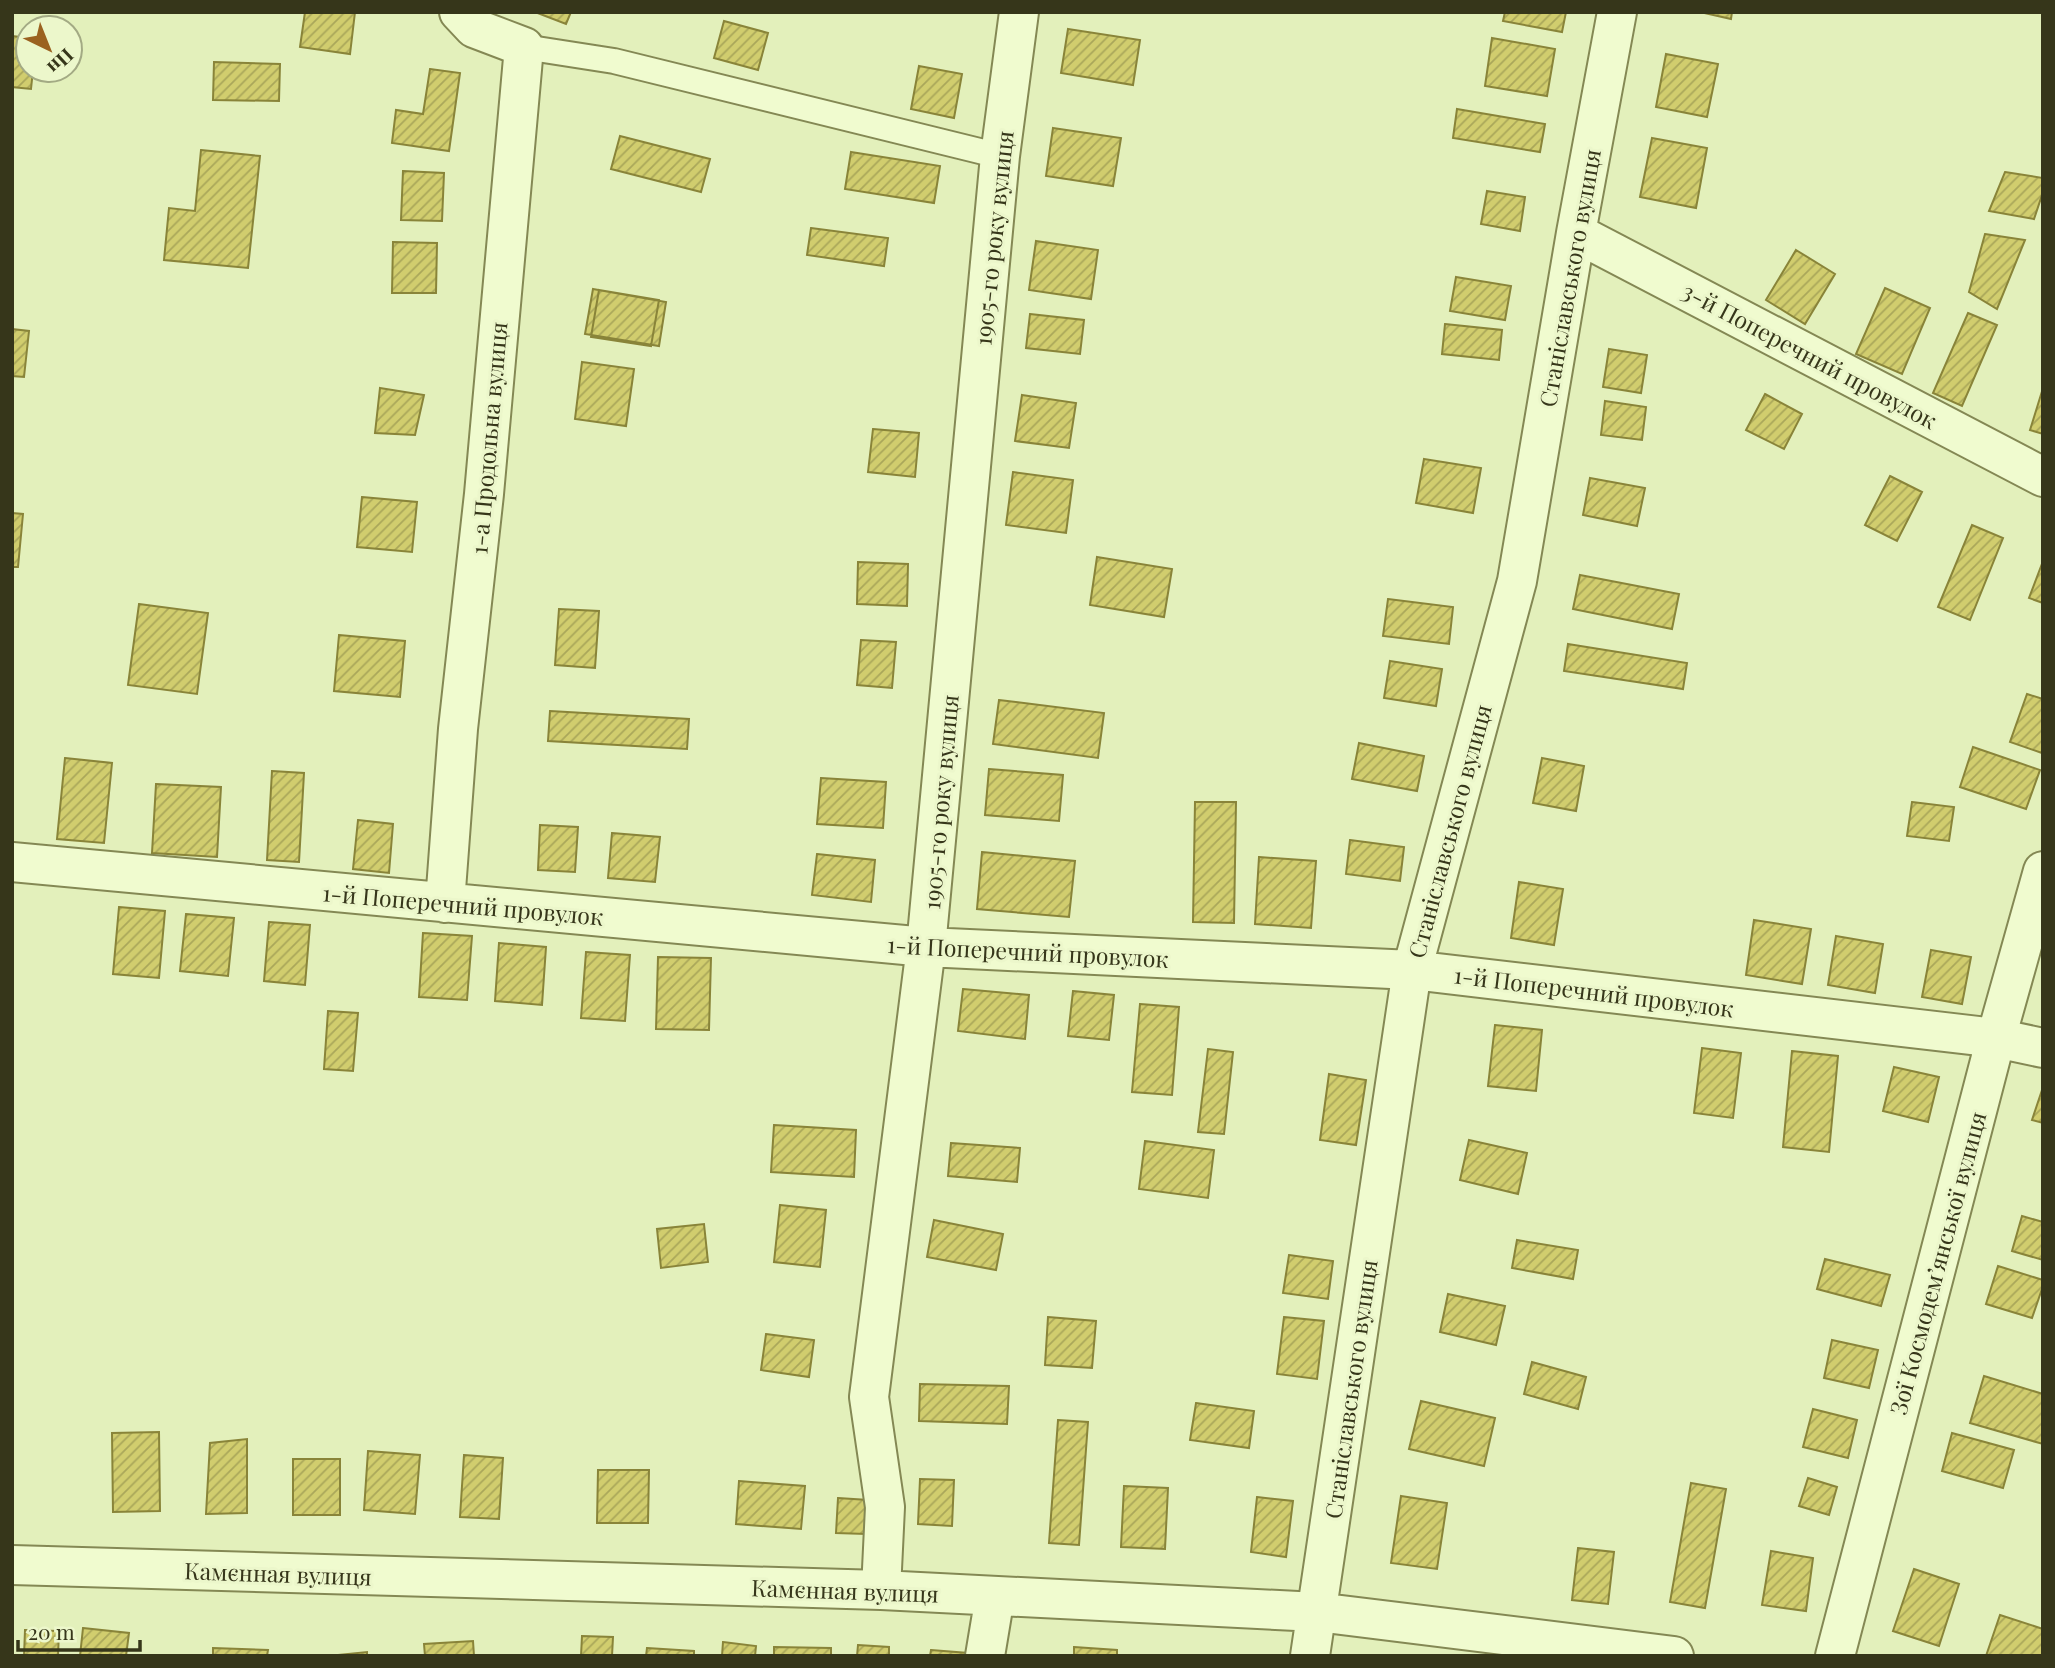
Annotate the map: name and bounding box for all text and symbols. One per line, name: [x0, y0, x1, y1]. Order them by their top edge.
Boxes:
north arrow: [14, 14, 84, 84]
text: Пн: [42, 43, 80, 81]
street label: 1905-го року вулиця: [966, 129, 1020, 347]
street label: Станіславського вулиця: [1531, 147, 1607, 409]
street label: 3-й Поперечний провулок: [1677, 275, 1943, 435]
street label: 1-а Продольна вулиця: [462, 321, 514, 555]
street label: 1905-го року вулиця: [915, 693, 965, 911]
street label: Станіславського вулиця: [1400, 701, 1498, 961]
street label: 1-й Поперечний провулок: [321, 876, 605, 932]
street label: 1-й Поперечний провулок: [887, 928, 1169, 974]
street label: 1-й Поперечний провулок: [1452, 958, 1736, 1024]
street label: Зої Космодем’янської вулиця: [1882, 1108, 1992, 1418]
street label: Станіславського вулиця: [1316, 1257, 1384, 1521]
street label: Камєнная вулиця: [184, 1554, 372, 1592]
street label: Камєнная вулиця: [751, 1571, 939, 1609]
scale bar: [18, 1608, 140, 1652]
text: 20 m: [28, 1617, 75, 1645]

